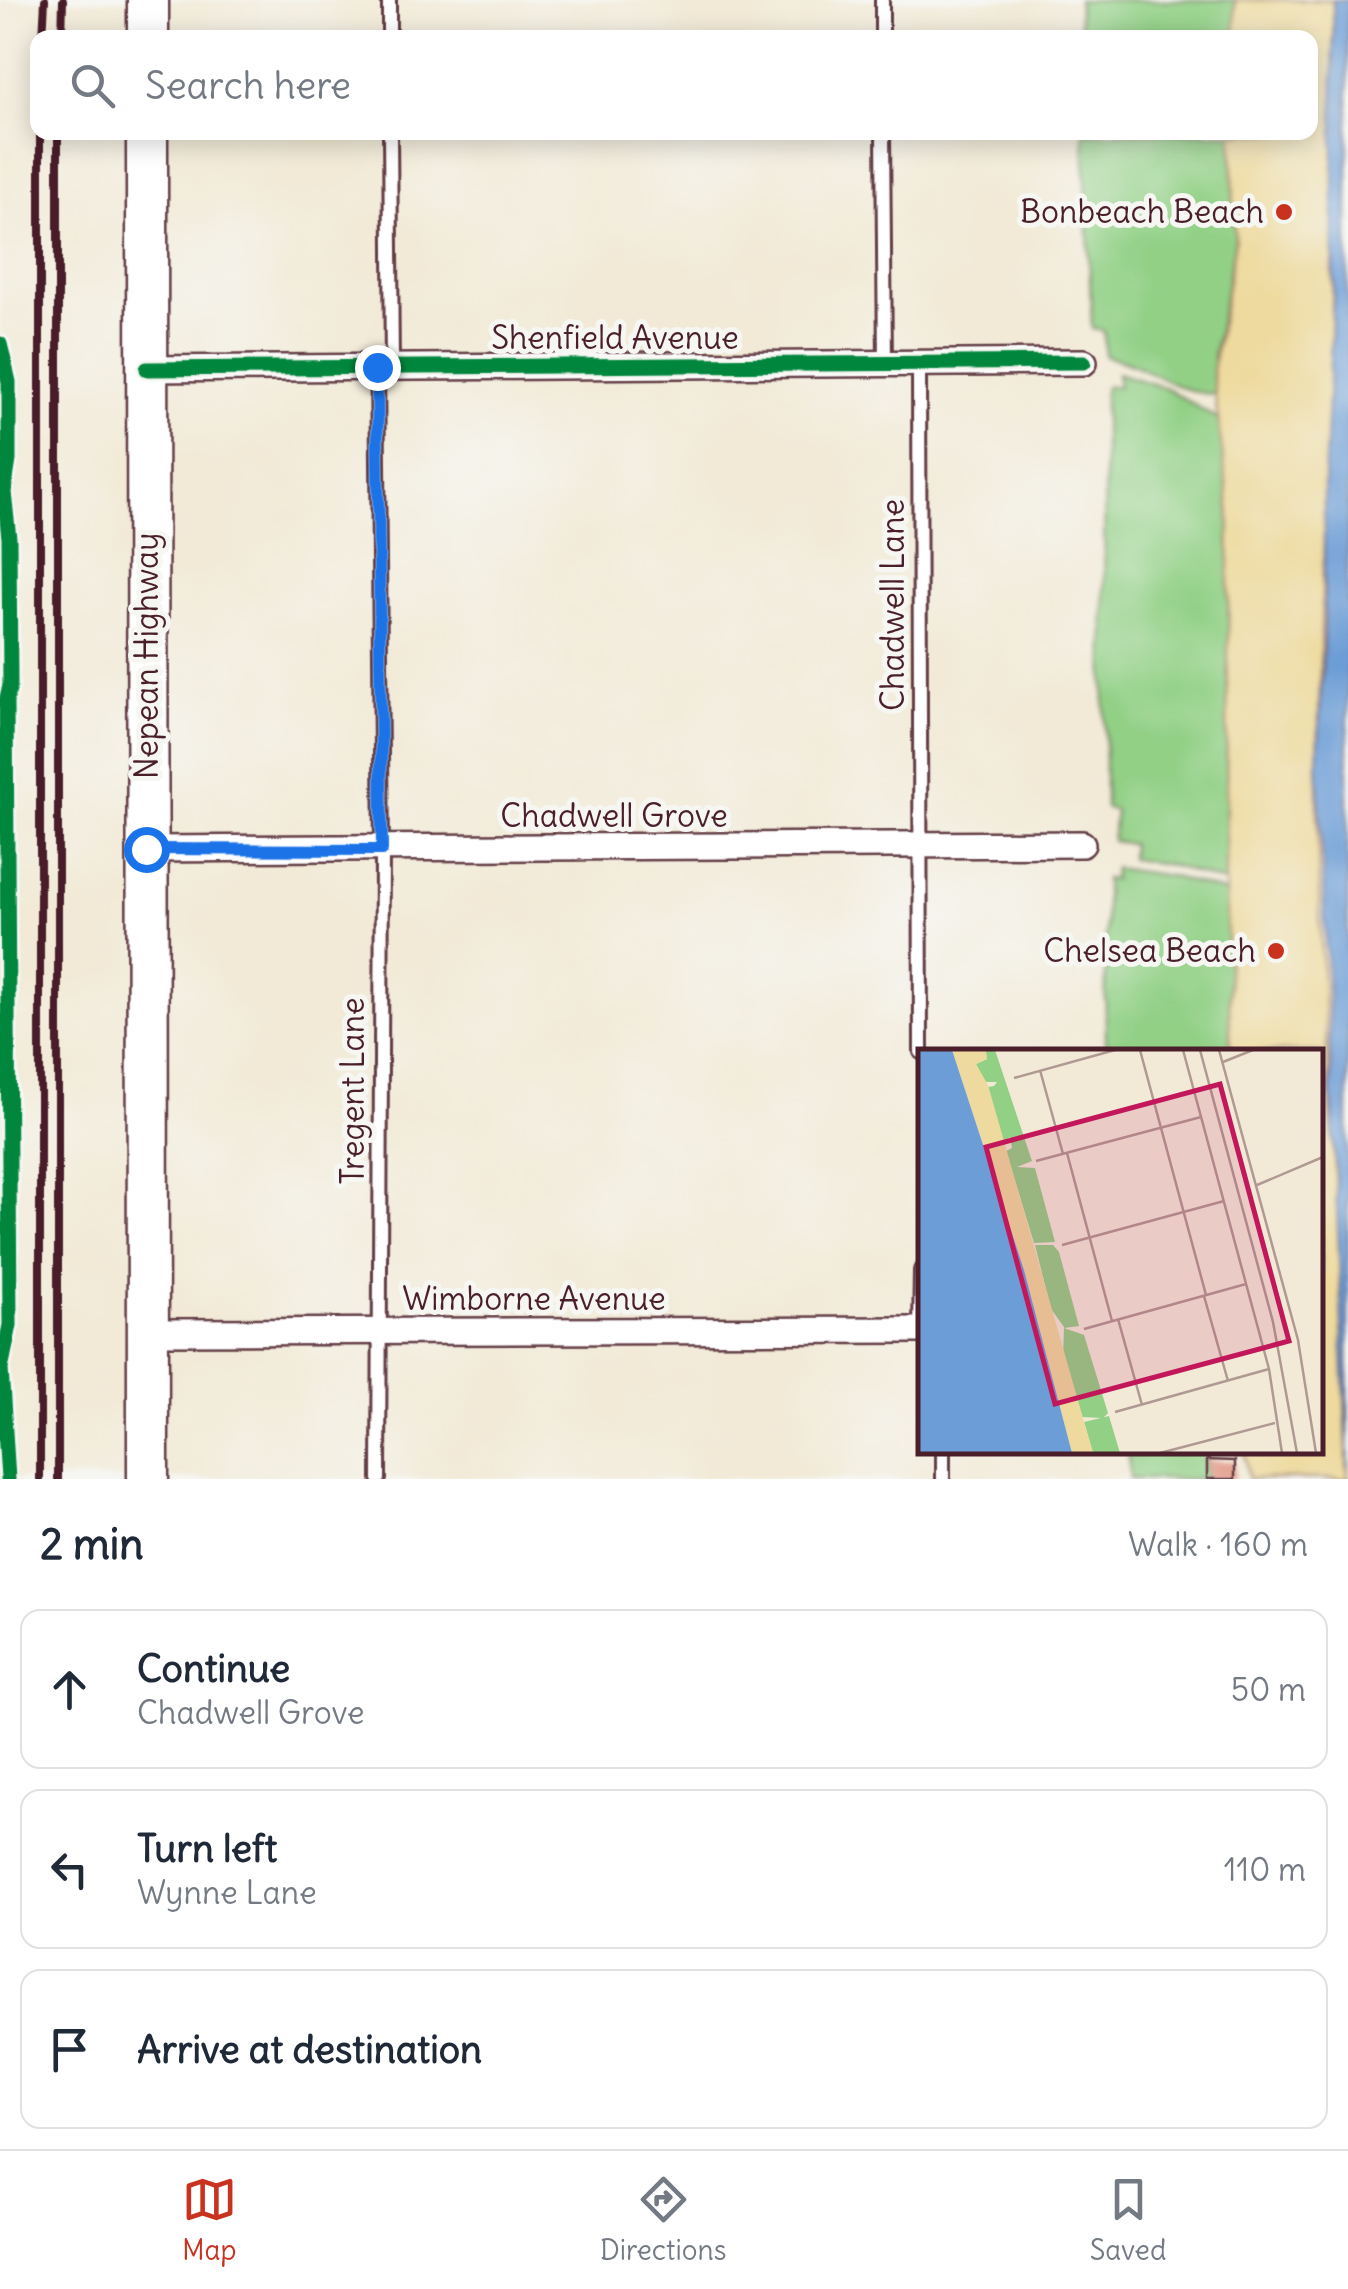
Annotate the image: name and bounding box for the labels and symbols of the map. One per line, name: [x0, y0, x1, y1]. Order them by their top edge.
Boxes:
place label: Bonbeach Beach: [1020, 191, 1264, 232]
marker: Bonbeach Beach: [1273, 201, 1295, 223]
street label: Shenfield Avenue: [491, 317, 739, 358]
route end: [355, 345, 401, 391]
street label: Chadwell Lane: [872, 499, 913, 711]
street label: Nepean Highway: [126, 533, 167, 779]
street label: Chadwell Grove: [500, 795, 728, 836]
route start: [124, 827, 170, 873]
place label: Chelsea Beach: [1043, 930, 1256, 971]
marker: Chelsea Beach: [1265, 940, 1287, 962]
street label: Tregent Lane: [332, 998, 373, 1184]
inset map: [918, 1049, 1323, 1454]
street label: Wimborne Avenue: [402, 1278, 666, 1319]

